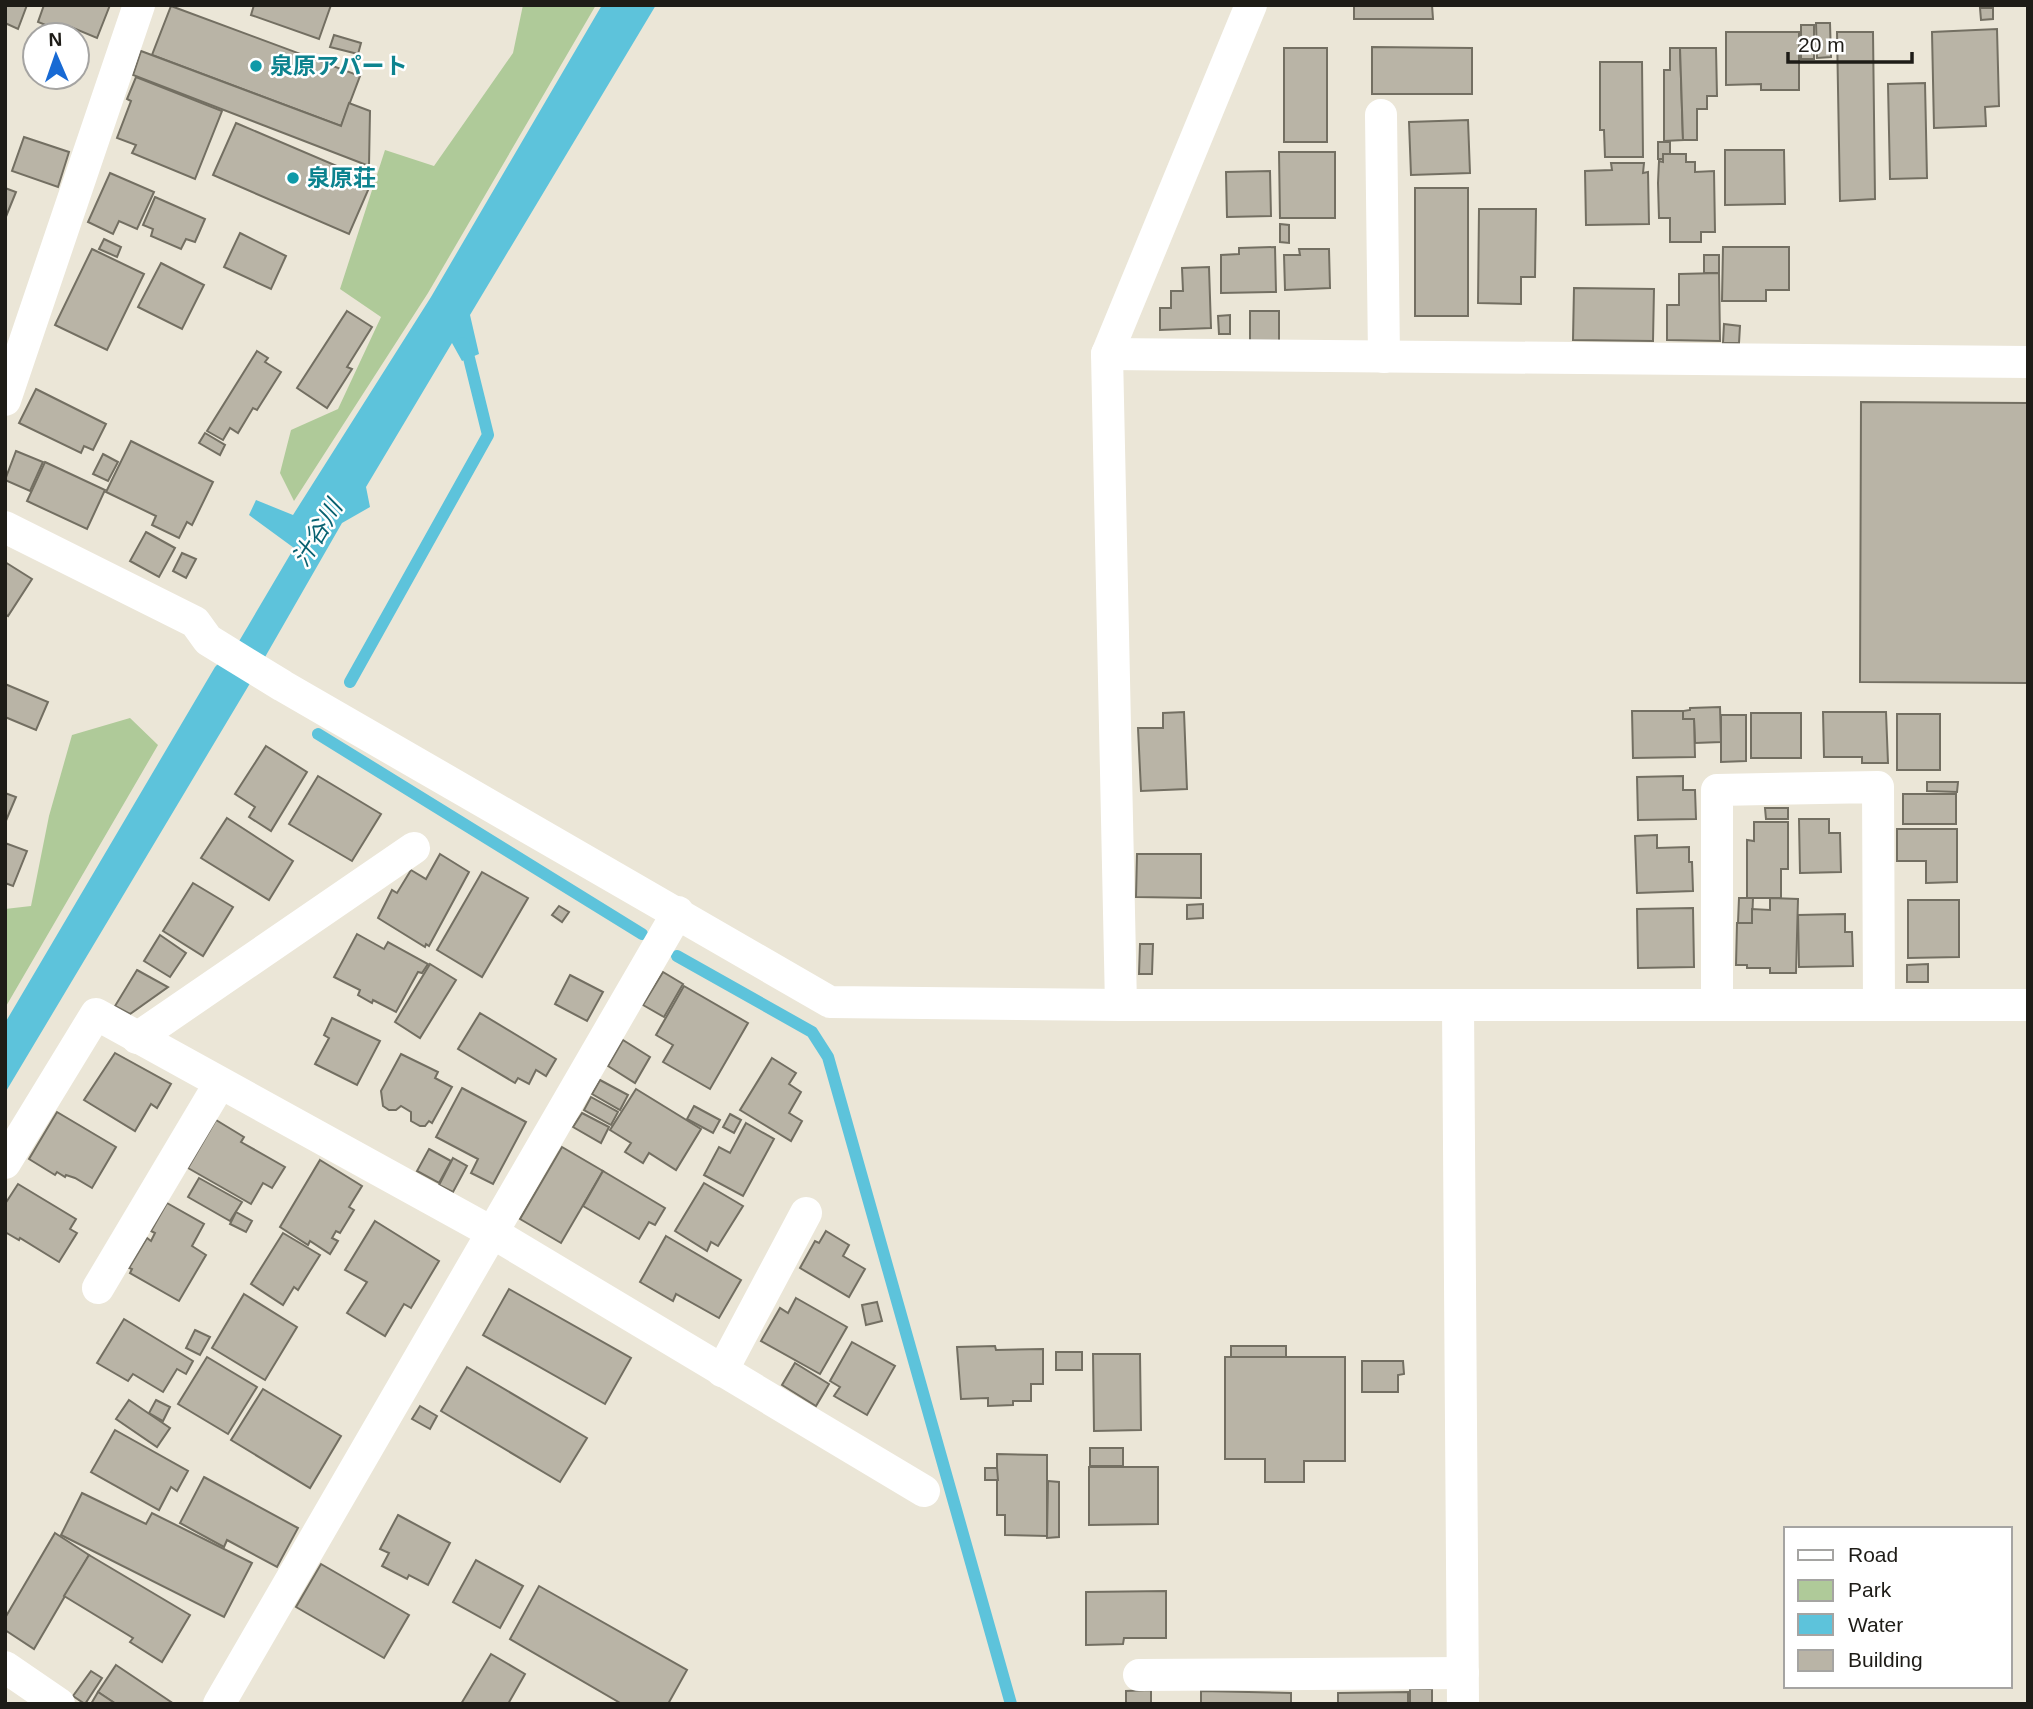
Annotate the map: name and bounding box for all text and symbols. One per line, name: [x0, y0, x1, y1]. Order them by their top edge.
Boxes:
north arrow: [21, 21, 91, 91]
scale bar: [1788, 21, 1912, 65]
text: N: [48, 29, 63, 50]
text: 20 m: [1798, 33, 1845, 56]
place label: 泉原アパート: [270, 53, 408, 79]
marker: 泉原アパート: [248, 58, 264, 74]
place label: 泉原荘: [307, 165, 376, 191]
marker: 泉原荘: [285, 170, 301, 186]
water label: 汁谷川: [287, 493, 349, 571]
legend: [1784, 1527, 2012, 1688]
text: Road: [1848, 1543, 1898, 1566]
text: Park: [1848, 1578, 1892, 1601]
text: Water: [1848, 1613, 1903, 1636]
text: Building: [1848, 1648, 1923, 1671]

